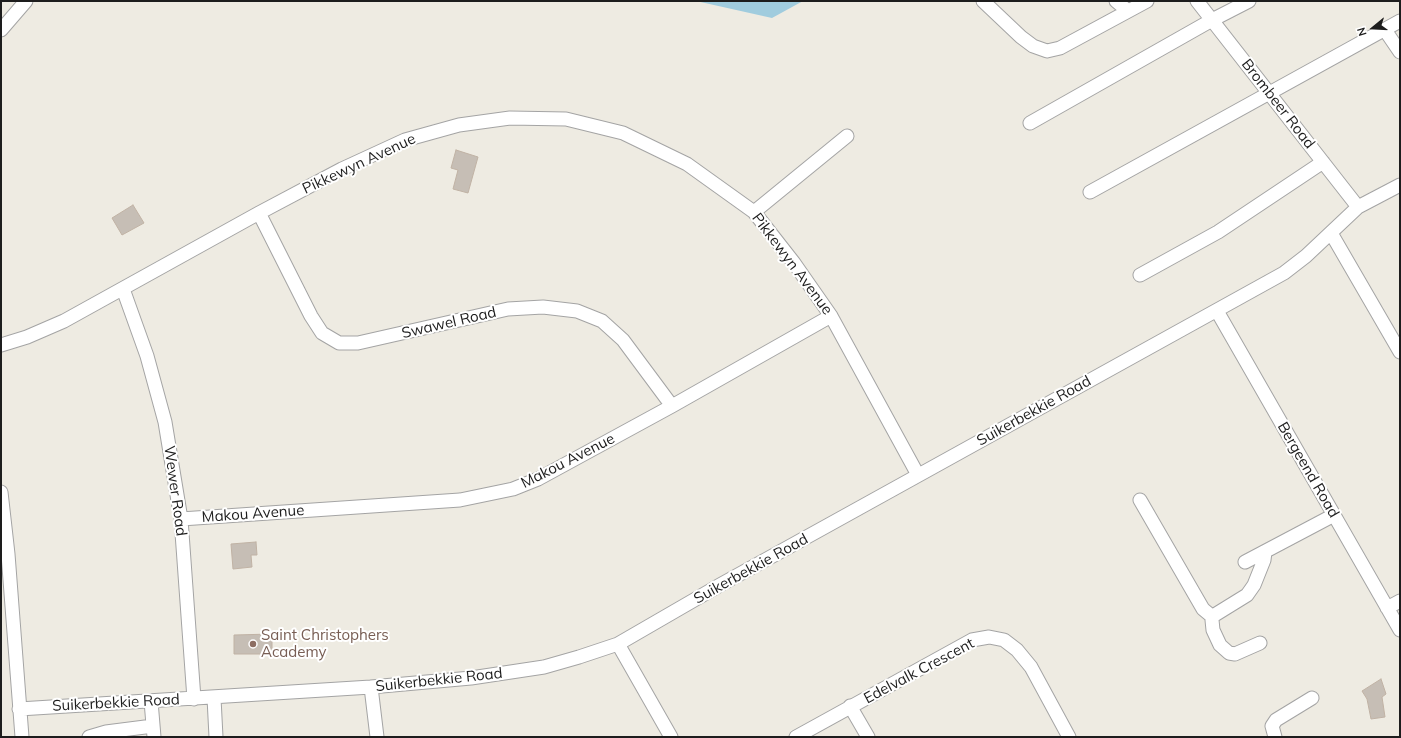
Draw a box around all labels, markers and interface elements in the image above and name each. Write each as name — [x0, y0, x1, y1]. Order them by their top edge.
north arrow — [1353, 8, 1393, 48]
text: N — [1354, 26, 1370, 38]
street label: Brombeer Road — [1237, 56, 1319, 152]
street label: Pikkewyn Avenue — [300, 130, 418, 198]
street label: Pikkewyn Avenue — [748, 210, 836, 318]
street label: Swawel Road — [400, 303, 498, 343]
street label: Suikerbekkie Road — [974, 372, 1094, 450]
street label: Bergeend Road — [1273, 419, 1343, 521]
street label: Makou Avenue — [518, 430, 618, 492]
street label: Wewer Road — [160, 445, 190, 537]
street label: Makou Avenue — [201, 501, 305, 527]
street label: Suikerbekkie Road — [691, 530, 811, 608]
place label: Saint Christophers Academy — [261, 626, 389, 661]
street label: Edelvalk Crescent — [861, 634, 977, 708]
marker: Saint Christophers Academy — [248, 639, 258, 649]
street label: Suikerbekkie Road — [375, 664, 503, 696]
street label: Suikerbekkie Road — [52, 691, 180, 715]

